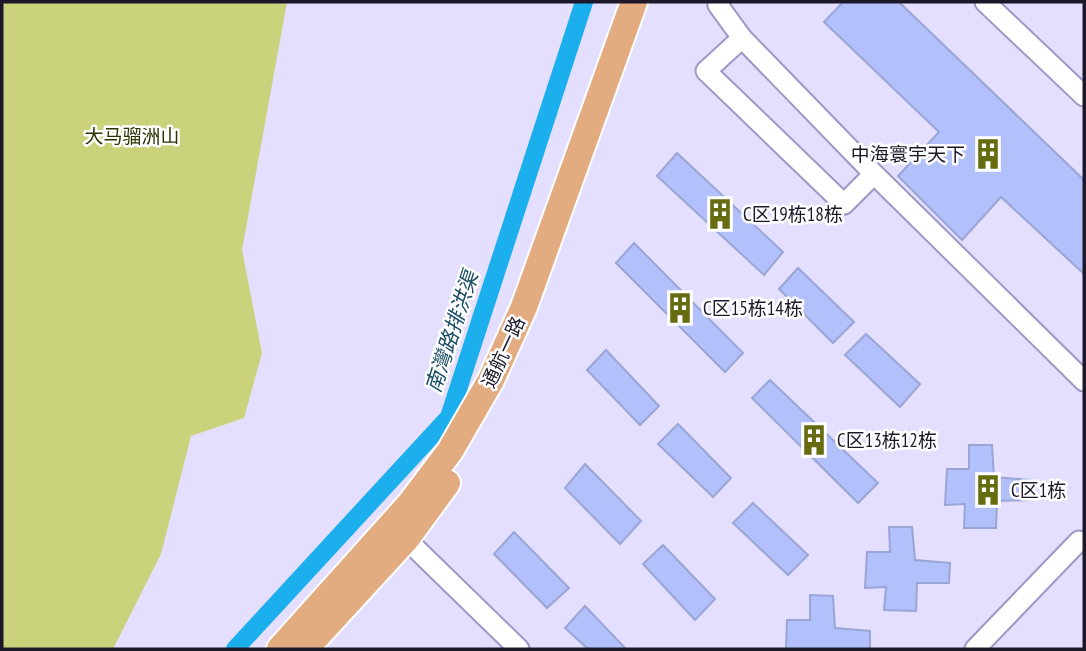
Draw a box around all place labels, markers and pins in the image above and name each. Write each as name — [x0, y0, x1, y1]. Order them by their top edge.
building icon: 中海寰宇天下 — [971, 137, 1005, 171]
place label: 中海寰宇天下 — [851, 142, 965, 166]
building icon: C区19栋18栋 — [703, 197, 737, 231]
place label: C区19栋18栋 — [743, 202, 843, 226]
building icon: C区15栋14栋 — [663, 291, 697, 325]
place label: C区15栋14栋 — [703, 296, 803, 320]
building icon: C区13栋12栋 — [797, 423, 831, 457]
place label: C区13栋12栋 — [837, 428, 937, 452]
building icon: C区1栋 — [971, 473, 1005, 507]
place label: C区1栋 — [1011, 478, 1066, 502]

